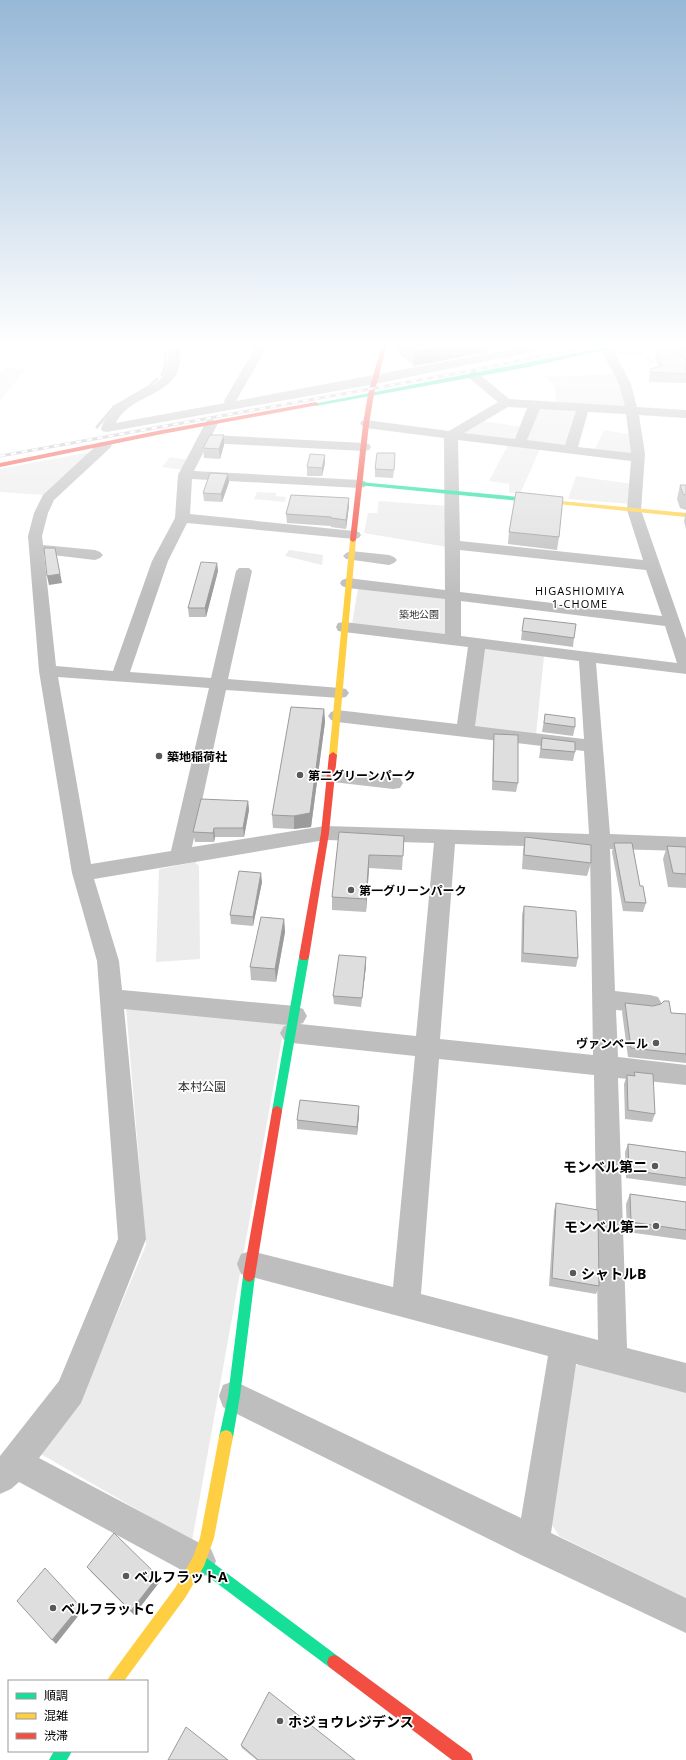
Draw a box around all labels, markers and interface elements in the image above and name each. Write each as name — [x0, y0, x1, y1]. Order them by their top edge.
district label: HIGASHIOMIYA 1-CHOME — [535, 583, 625, 611]
park label: 築地公園 — [399, 607, 439, 621]
place label: 築地稲荷社 — [167, 748, 227, 765]
marker: 築地稲荷社 — [154, 751, 164, 761]
place label: 第二グリーンパーク — [308, 767, 415, 784]
marker: 第二グリーンパーク — [295, 770, 305, 780]
place label: 第一グリーンパーク — [359, 882, 466, 899]
marker: 第一グリーンパーク — [346, 885, 356, 895]
place label: ヴァンベール — [576, 1035, 648, 1052]
marker: ヴァンベール — [651, 1038, 661, 1048]
park label: 本村公園 — [178, 1078, 226, 1095]
place label: モンベル第二 — [563, 1157, 647, 1176]
marker: モンベル第二 — [650, 1161, 660, 1171]
place label: モンベル第一 — [564, 1217, 648, 1236]
marker: モンベル第一 — [651, 1221, 661, 1231]
place label: シャトルB — [581, 1264, 646, 1283]
marker: シャトルB — [568, 1268, 578, 1278]
place label: ベルフラットA — [134, 1567, 228, 1586]
marker: ベルフラットA — [121, 1571, 131, 1581]
place label: ベルフラットC — [61, 1599, 154, 1618]
marker: ベルフラットC — [48, 1603, 58, 1613]
legend — [8, 1680, 148, 1752]
text: 順調 — [44, 1687, 68, 1704]
text: 混雑 — [44, 1707, 68, 1724]
place label: ホジョウレジデンス — [288, 1712, 414, 1731]
marker: ホジョウレジデンス — [275, 1716, 285, 1726]
text: 渋滞 — [44, 1727, 68, 1744]

